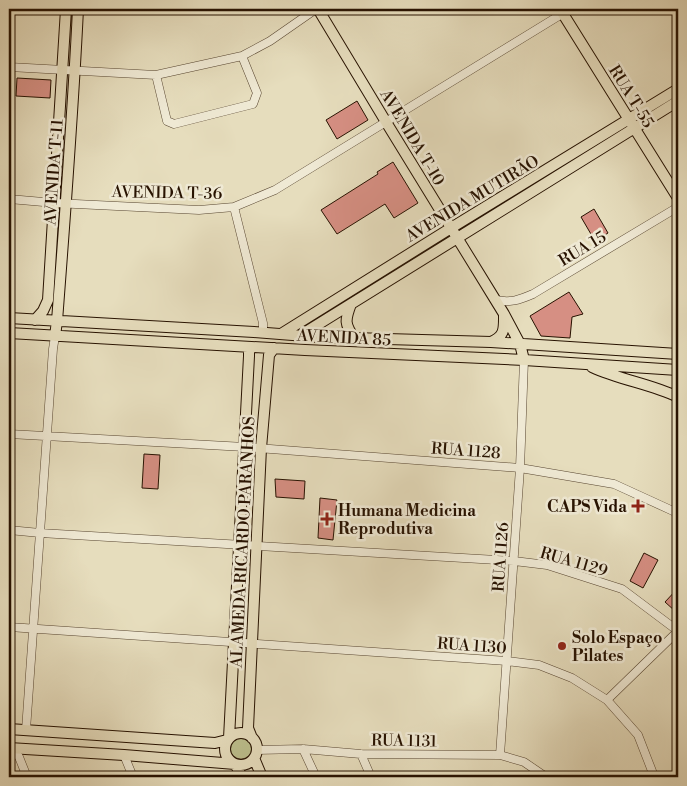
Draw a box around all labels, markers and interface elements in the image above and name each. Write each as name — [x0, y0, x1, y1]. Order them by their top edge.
street label: RUA T-55 — [604, 61, 658, 132]
street label: AVENIDA T-10 — [375, 85, 449, 189]
street label: AVENIDA T-11 — [40, 118, 68, 227]
street label: AVENIDA MUTIRÃO — [400, 149, 543, 247]
street label: AVENIDA T-36 — [111, 182, 223, 204]
street label: RUA 15 — [555, 227, 610, 271]
street label: AVENIDA 85 — [295, 325, 392, 350]
street label: ALAMEDA RICARDO PARANHOS — [226, 416, 260, 669]
street label: RUA 1128 — [430, 439, 502, 463]
place label: CAPS Vida — [547, 497, 627, 517]
marker: CAPS Vida — [631, 499, 645, 513]
place label: Humana Medicina Reprodutiva — [338, 501, 476, 539]
marker: Humana Medicina Reprodutiva — [320, 512, 334, 526]
street label: RUA 1126 — [489, 521, 513, 592]
street label: RUA 1129 — [538, 543, 610, 581]
place label: Solo Espaço Pilates — [572, 628, 662, 666]
street label: RUA 1130 — [436, 634, 507, 658]
marker: Solo Espaço Pilates — [556, 640, 568, 652]
street label: RUA 1131 — [371, 730, 437, 752]

